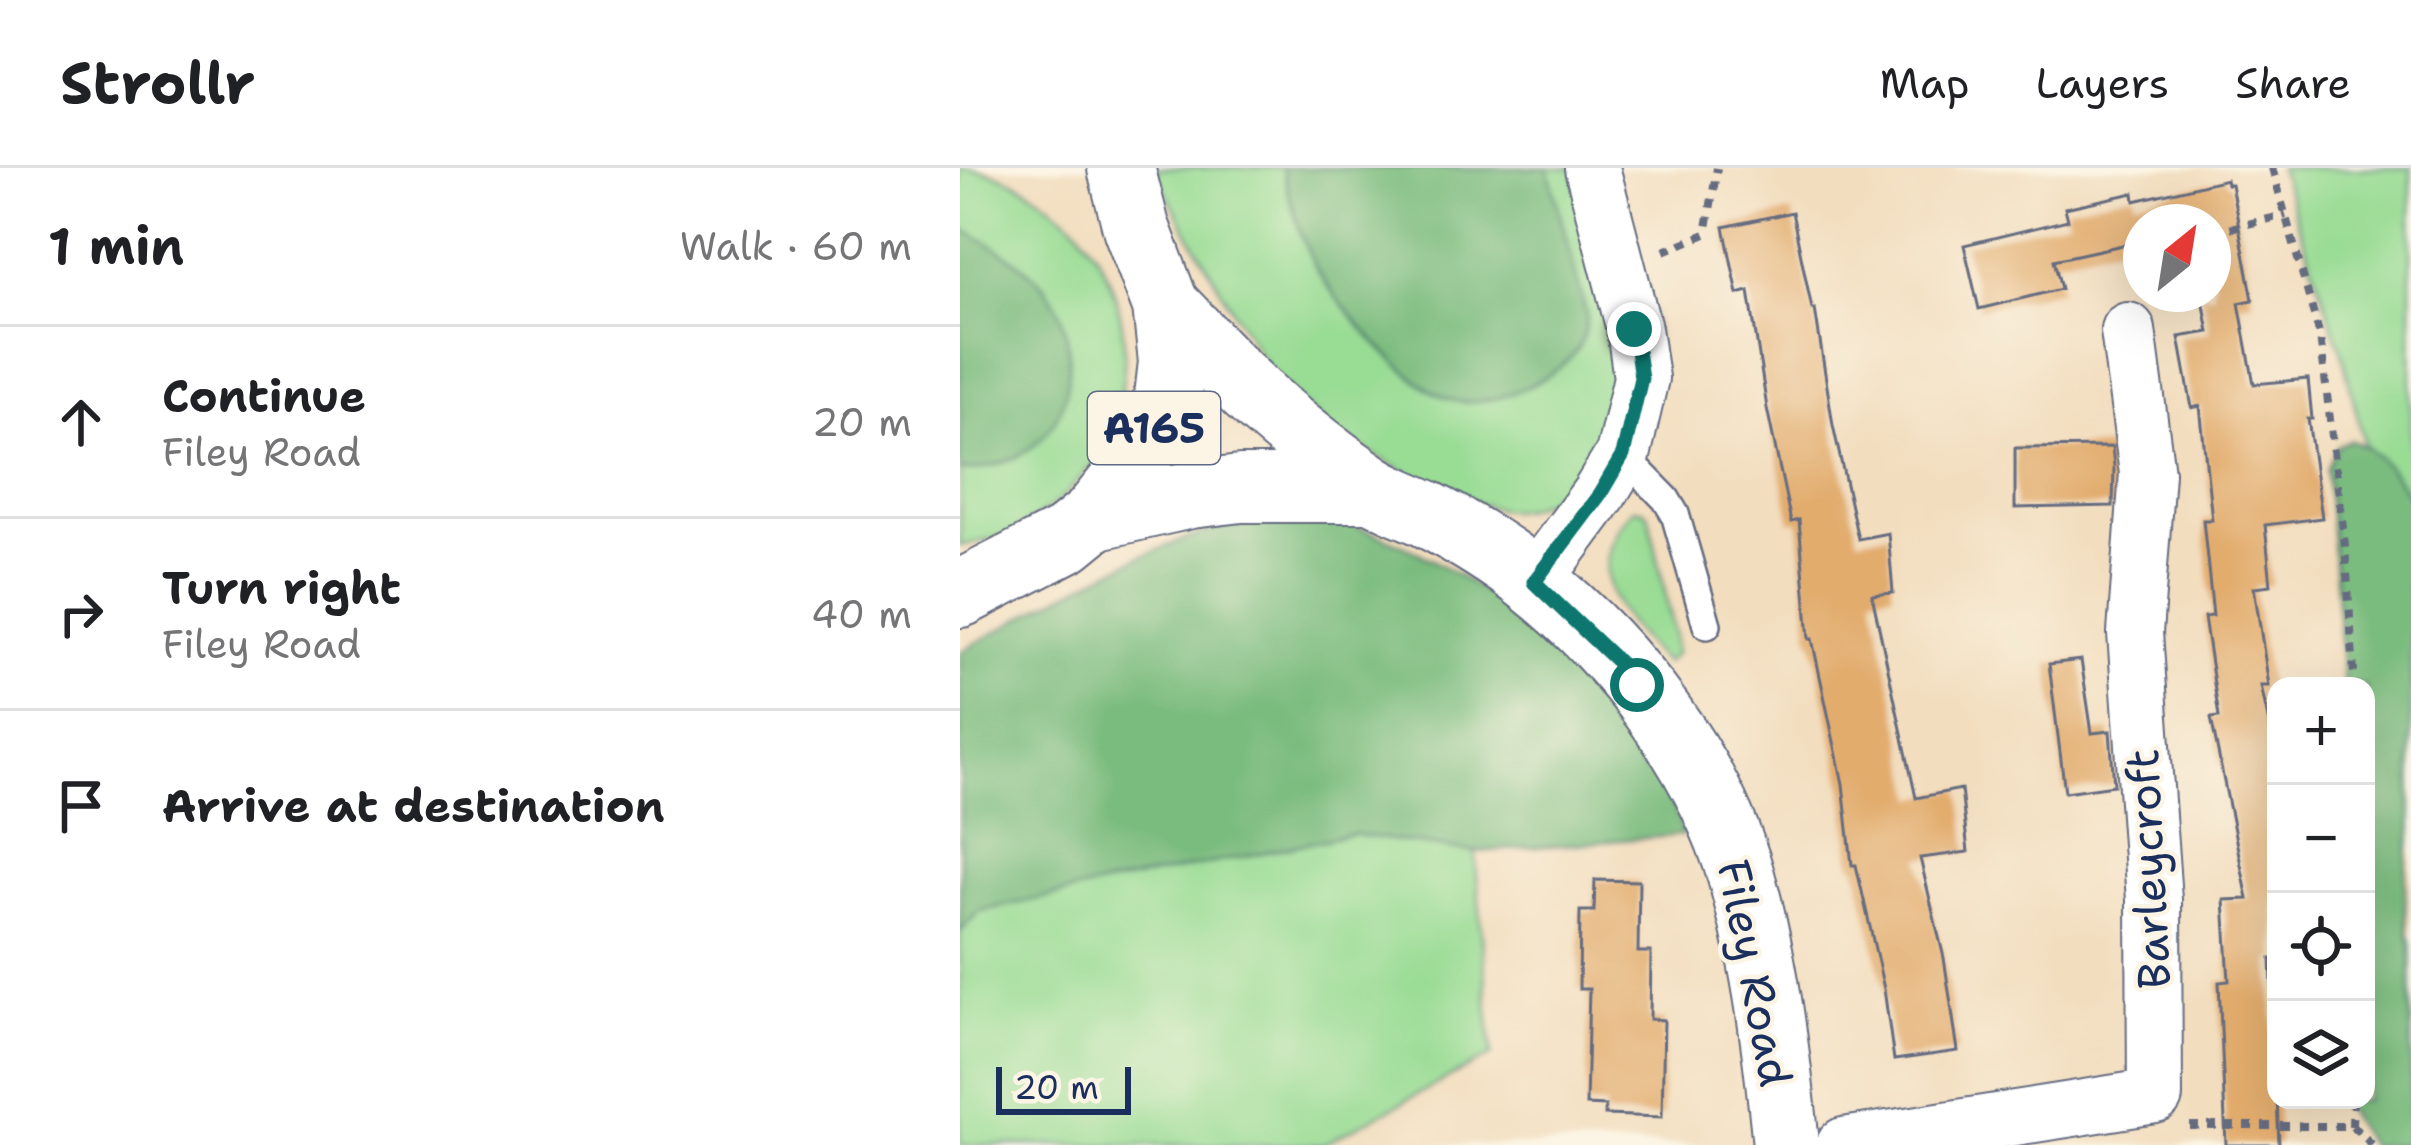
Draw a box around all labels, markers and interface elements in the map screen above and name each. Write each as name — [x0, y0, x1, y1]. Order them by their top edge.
text: Strollr — [60, 45, 255, 121]
text: Map — [1880, 55, 1970, 111]
text: Layers — [2036, 55, 2169, 111]
text: Share — [2235, 55, 2351, 111]
north arrow — [2123, 204, 2231, 312]
text: 1 min — [48, 212, 184, 280]
text: Walk · 60 m — [680, 220, 912, 272]
route end — [1607, 302, 1661, 356]
text: Continue — [162, 366, 366, 426]
icon: ahead — [48, 389, 114, 455]
road number: A165 — [1088, 392, 1220, 464]
text: 20 m — [812, 396, 912, 448]
text: Filey Road — [162, 426, 361, 478]
text: Turn right — [162, 558, 401, 618]
icon: right — [48, 581, 114, 647]
text: 40 m — [811, 588, 912, 640]
text: Filey Road — [162, 618, 361, 670]
route start — [1610, 658, 1664, 712]
map controls — [2267, 677, 2375, 1109]
button: + — [2267, 677, 2375, 785]
street label: Barleycroft — [2112, 747, 2184, 991]
icon: arrive — [48, 773, 114, 839]
text: Arrive at destination — [162, 776, 665, 836]
button: − — [2267, 785, 2375, 893]
street label: Filey Road — [1704, 855, 1806, 1091]
button: locate — [2267, 893, 2375, 1001]
button: layers — [2267, 1001, 2375, 1109]
scale bar — [996, 1061, 1131, 1114]
text: 20 m — [1014, 1065, 1099, 1110]

